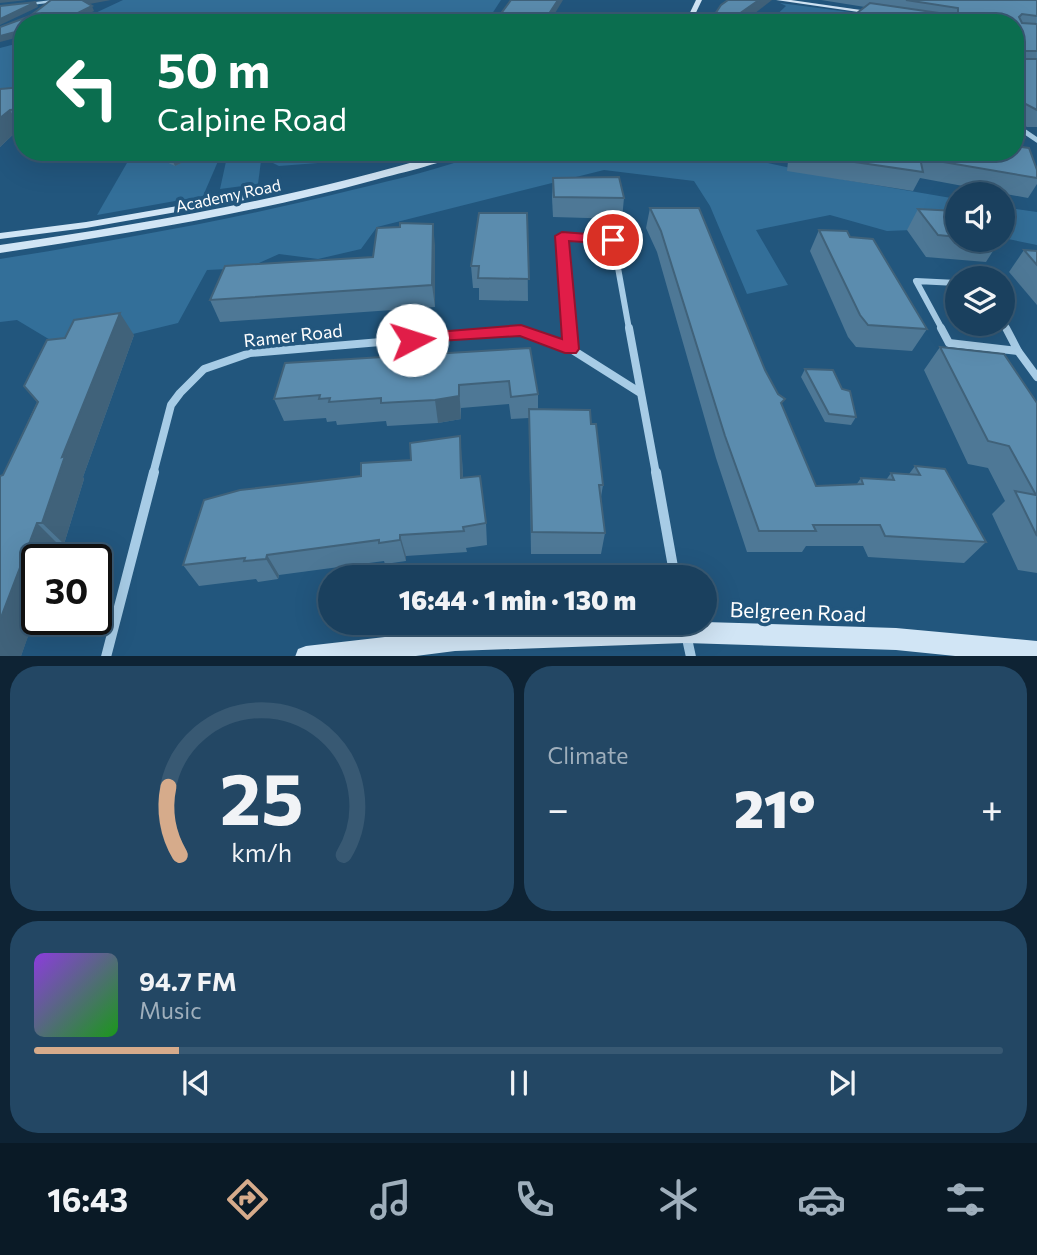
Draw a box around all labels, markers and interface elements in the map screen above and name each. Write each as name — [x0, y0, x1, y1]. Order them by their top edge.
text: 50 m — [157, 38, 270, 98]
icon: left — [42, 42, 133, 133]
text: Calpine Road — [157, 98, 347, 138]
street label: Academy Road — [174, 175, 282, 215]
map controls — [945, 182, 1015, 336]
button: sound — [945, 182, 1015, 252]
pin — [583, 210, 643, 270]
icon: arrive — [594, 221, 632, 259]
button: layers — [945, 266, 1015, 336]
position arrow — [375, 303, 449, 377]
street label: Ramer Road — [242, 319, 344, 351]
speed limit sign: 30 — [21, 544, 112, 635]
text: 16:44 · 1 min · 130 m — [399, 584, 636, 615]
street label: Belgreen Road — [729, 596, 867, 626]
text: Climate — [548, 741, 629, 769]
text: 25 — [220, 751, 304, 840]
text: 21° — [734, 775, 816, 839]
text: − — [548, 784, 569, 831]
text: + — [981, 784, 1003, 831]
text: km/h — [231, 836, 292, 866]
text: 94.7 FM — [139, 965, 237, 996]
text: Music — [139, 996, 202, 1024]
icon: previous — [177, 1064, 215, 1102]
icon: pause — [500, 1064, 538, 1102]
icon: next — [823, 1064, 861, 1102]
icon: directions — [223, 1175, 272, 1224]
icon: music — [366, 1175, 415, 1224]
icon: phone — [510, 1175, 559, 1224]
icon: climate — [654, 1175, 703, 1224]
icon: car — [797, 1175, 846, 1224]
icon: filters — [941, 1175, 990, 1224]
text: 16:43 — [47, 1179, 128, 1219]

